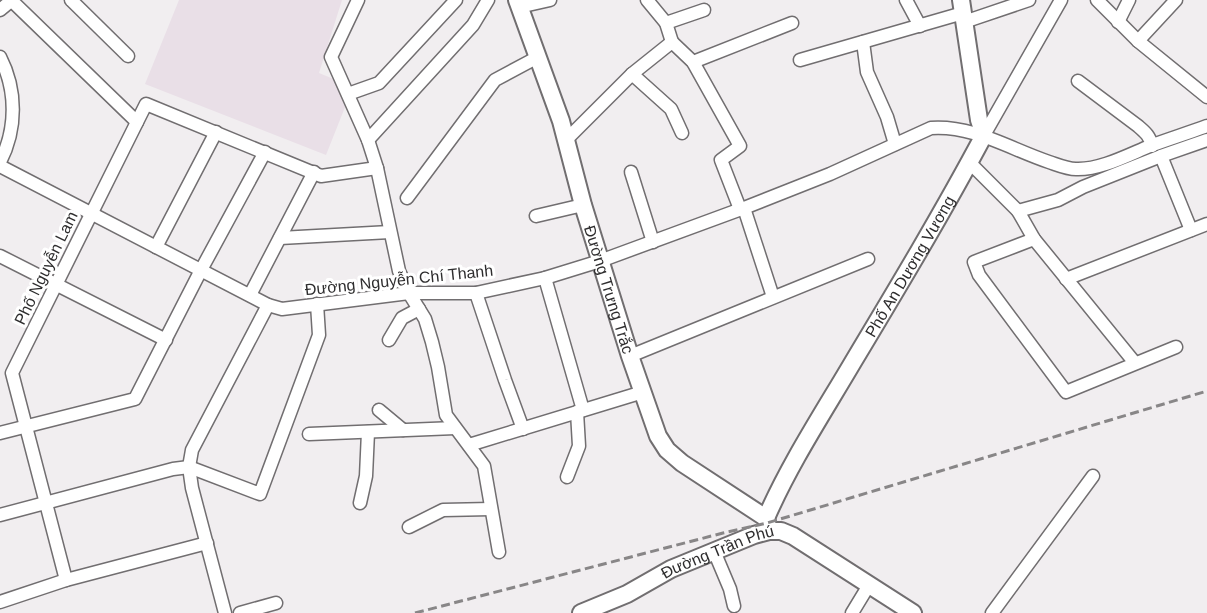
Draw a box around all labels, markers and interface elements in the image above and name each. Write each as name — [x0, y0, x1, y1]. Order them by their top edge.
street label: Phố An Dương Vương — [862, 193, 958, 340]
street label: Phố Nguyễn Lam — [10, 208, 81, 327]
street label: Đường Trưng Trắc — [581, 223, 637, 356]
street label: Đường Nguyễn Chí Thanh — [304, 261, 494, 298]
street label: Đường Trần Phú — [658, 522, 775, 582]

